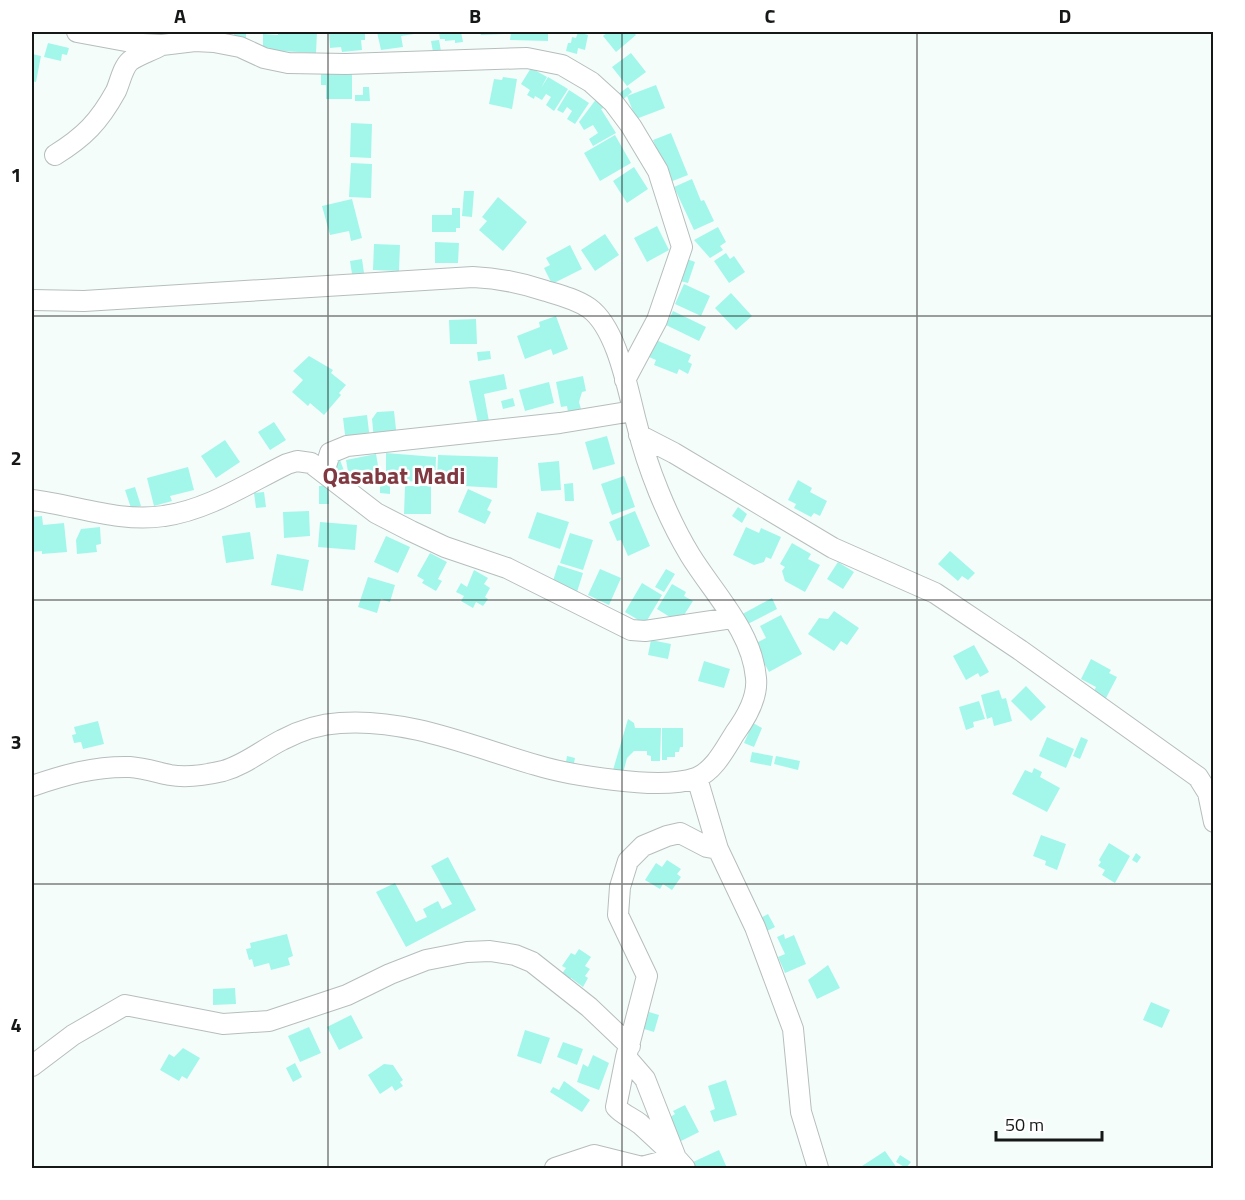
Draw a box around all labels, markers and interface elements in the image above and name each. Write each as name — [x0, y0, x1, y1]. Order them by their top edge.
text: A — [174, 0, 186, 31]
text: B — [469, 0, 481, 31]
text: C — [765, 0, 776, 31]
text: D — [1059, 0, 1071, 31]
text: 1 — [10, 159, 22, 190]
text: 2 — [10, 442, 22, 473]
district label: Qasabat Madi — [322, 457, 466, 493]
text: 3 — [10, 726, 22, 757]
text: 4 — [10, 1009, 22, 1040]
scale bar — [996, 1104, 1102, 1142]
text: 50 m — [1005, 1111, 1044, 1138]

